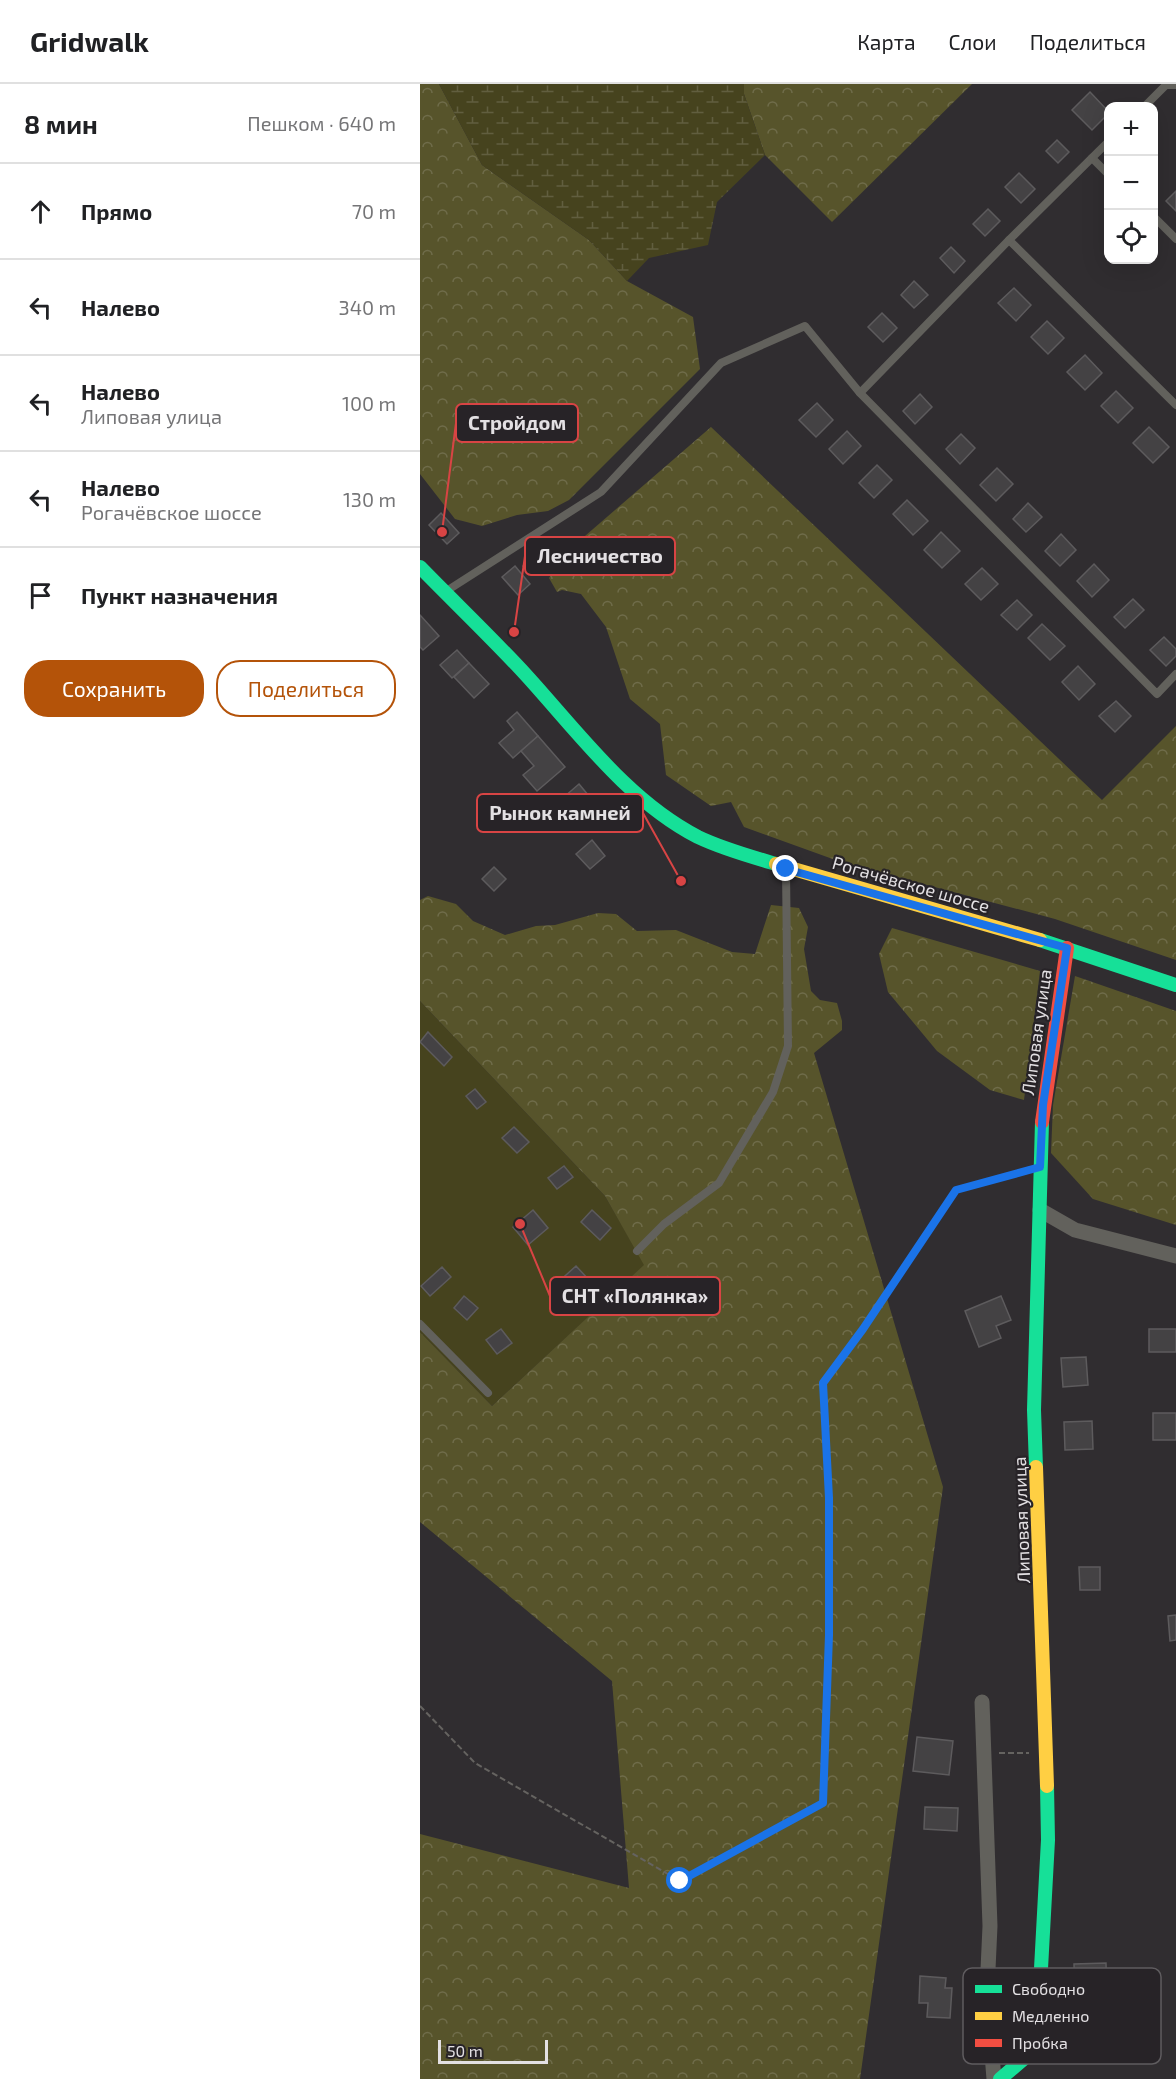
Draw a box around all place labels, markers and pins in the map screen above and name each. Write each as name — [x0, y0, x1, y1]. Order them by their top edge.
callout: Стройдом — [456, 404, 578, 442]
callout: Лесничество — [525, 537, 675, 575]
callout: Рынок камней — [477, 794, 643, 832]
callout: СНТ «Полянка» — [550, 1277, 720, 1315]

